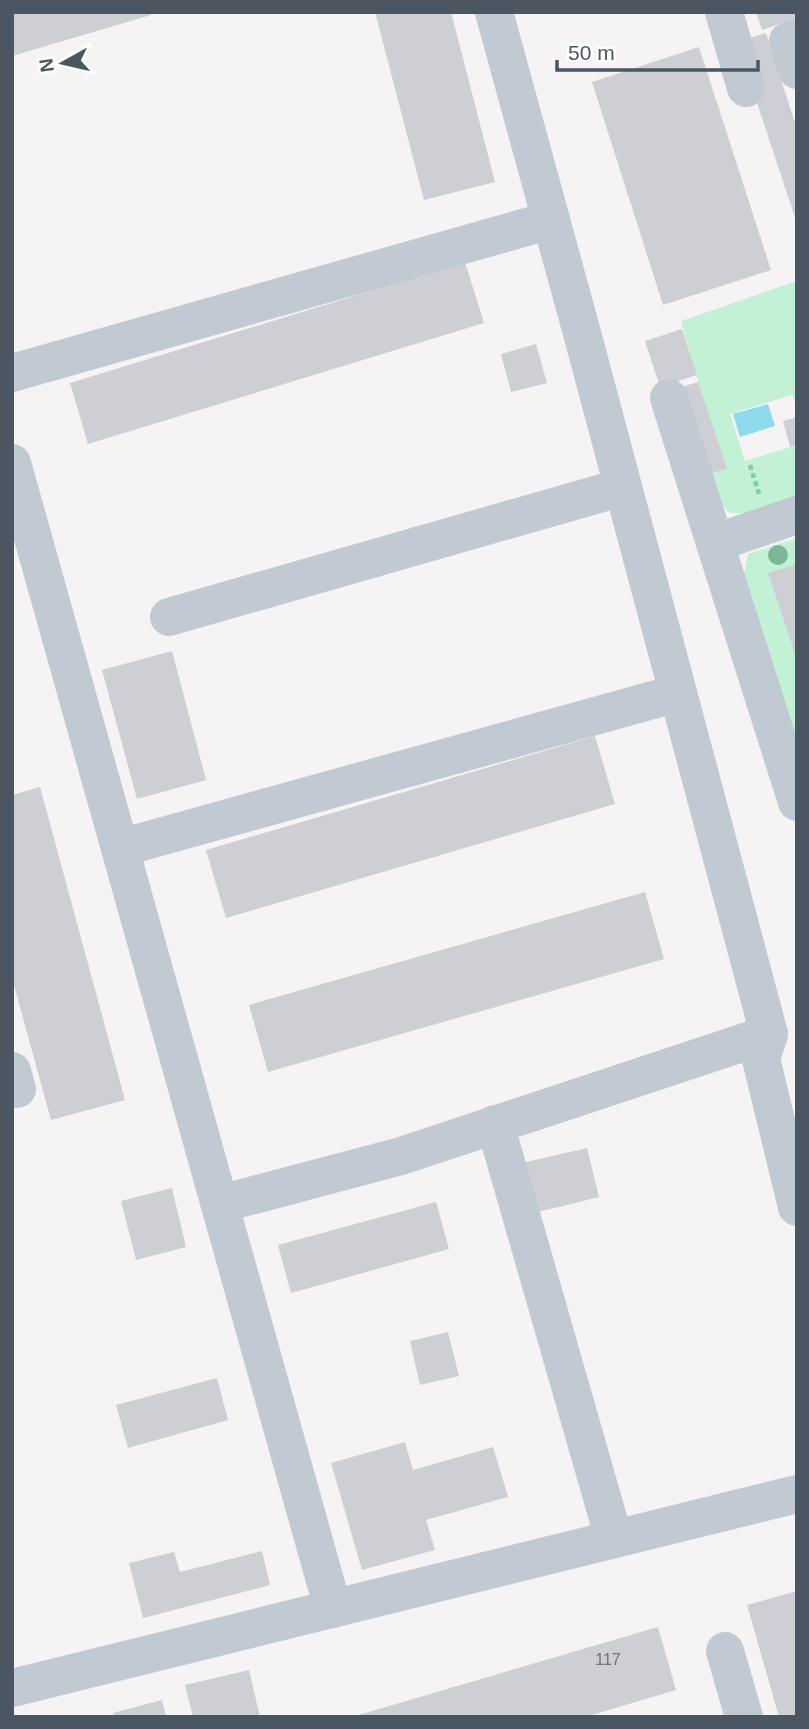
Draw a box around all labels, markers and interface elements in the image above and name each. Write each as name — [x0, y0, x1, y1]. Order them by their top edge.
north arrow — [28, 28, 98, 98]
scale bar — [557, 28, 758, 72]
text: 50 m — [568, 41, 615, 64]
text: N — [35, 57, 58, 74]
house number: 117 — [595, 1651, 621, 1668]

